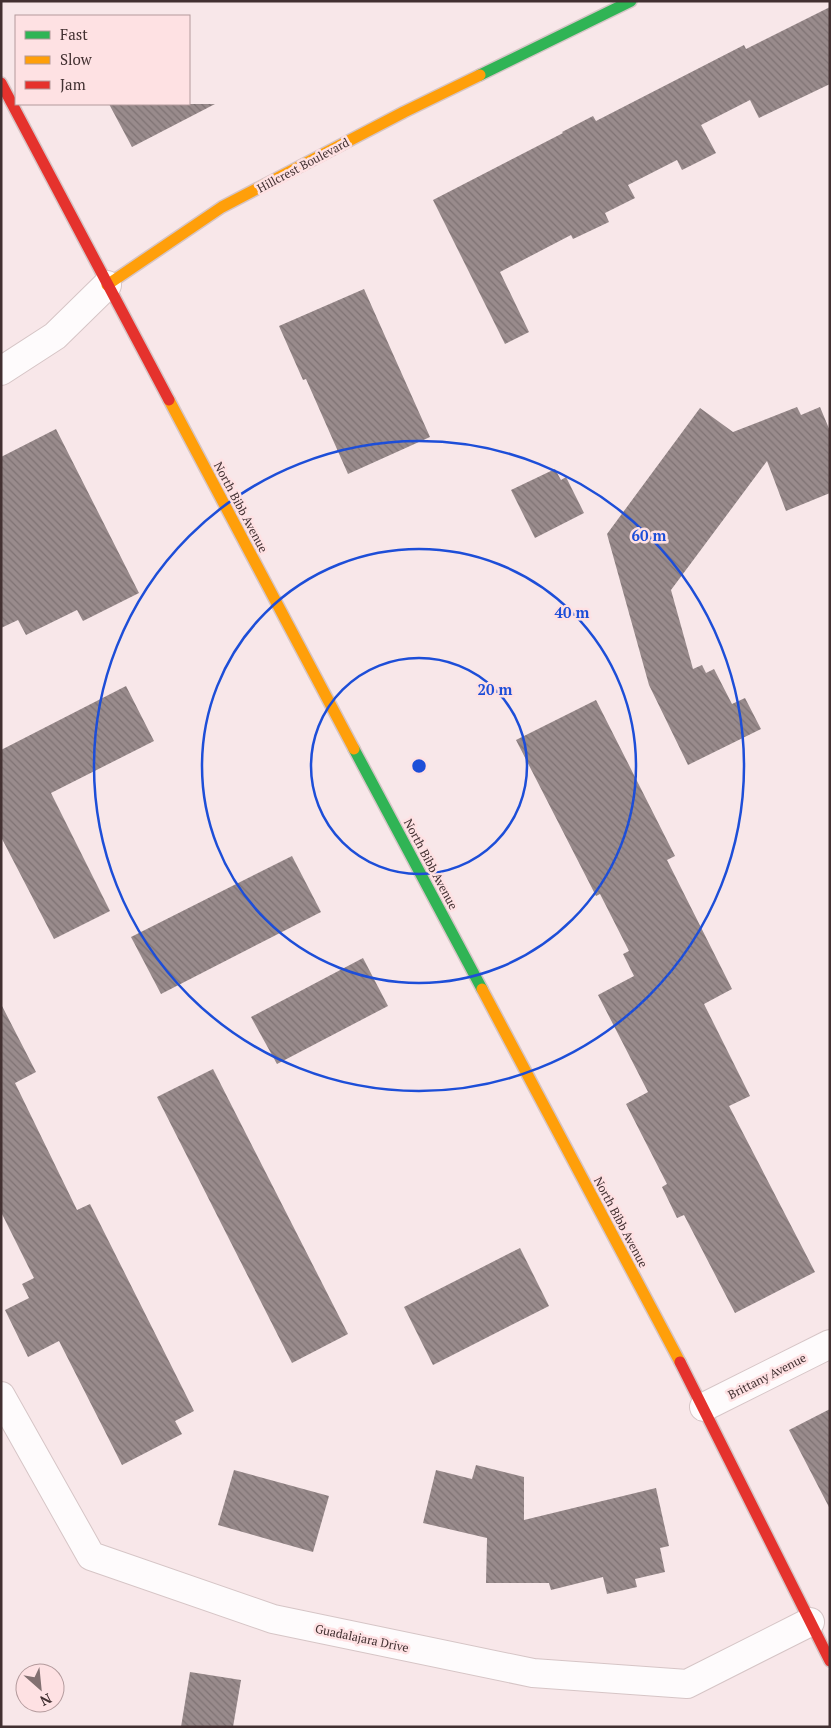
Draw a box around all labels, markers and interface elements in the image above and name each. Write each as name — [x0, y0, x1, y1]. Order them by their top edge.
legend — [15, 15, 190, 105]
text: Fast — [60, 24, 88, 44]
text: Slow — [60, 49, 93, 69]
text: Jam — [60, 74, 86, 94]
street label: Hillcrest Boulevard — [254, 134, 352, 196]
street label: North Bibb Avenue — [211, 459, 271, 555]
text: 60 m — [632, 525, 667, 545]
text: 40 m — [555, 602, 590, 622]
text: 20 m — [478, 679, 513, 699]
centre of rings — [410, 757, 428, 775]
street label: North Bibb Avenue — [401, 816, 461, 912]
street label: North Bibb Avenue — [591, 1174, 651, 1270]
street label: Brittany Avenue — [725, 1350, 809, 1402]
street label: Guadalajara Drive — [314, 1621, 410, 1655]
north arrow — [15, 1663, 65, 1713]
text: N — [37, 1689, 55, 1711]

